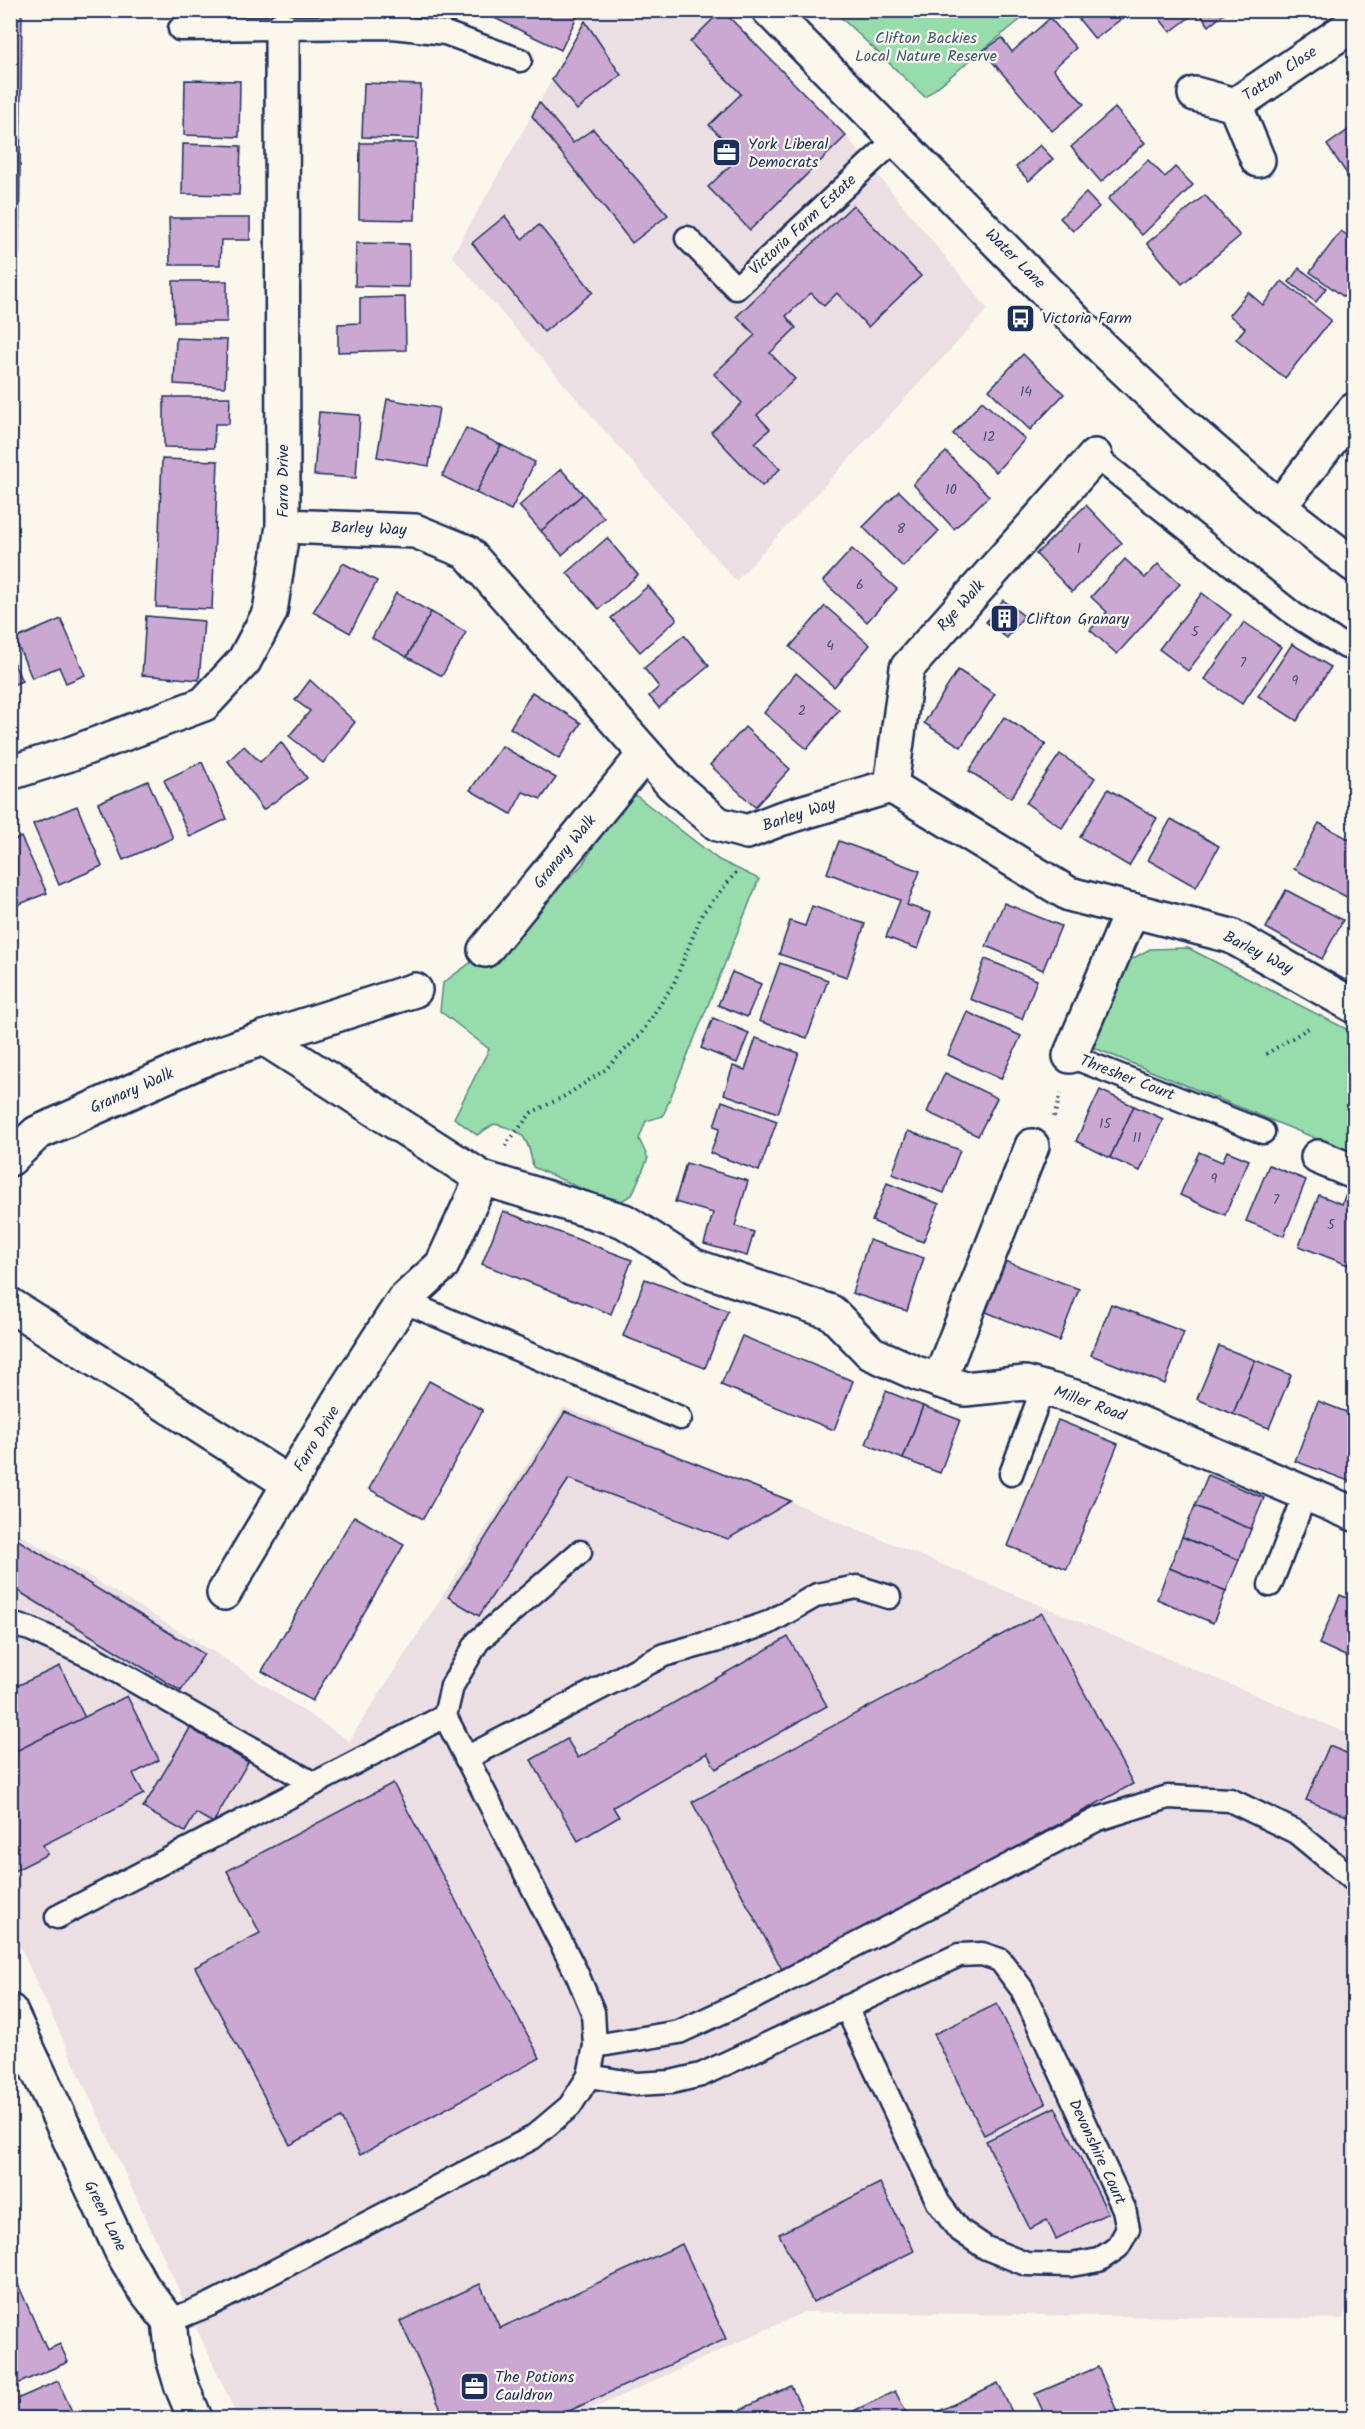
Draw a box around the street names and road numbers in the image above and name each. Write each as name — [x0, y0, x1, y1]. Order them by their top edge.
street label: Tatton Close — [1238, 40, 1322, 108]
street label: Victoria Farm Estate — [743, 168, 863, 282]
street label: Water Lane — [979, 223, 1051, 295]
street label: Farro Drive — [271, 444, 296, 518]
street label: Barley Way — [331, 515, 408, 543]
street label: Rye Walk — [931, 574, 991, 637]
street label: Barley Way — [759, 791, 839, 839]
street label: Granary Walk — [527, 809, 603, 895]
street label: Barley Way — [1219, 925, 1298, 982]
street label: Thresher Court — [1076, 1048, 1179, 1108]
street label: Granary Walk — [86, 1061, 178, 1121]
street label: Miller Road — [1050, 1379, 1131, 1429]
street label: Farro Drive — [287, 1401, 347, 1477]
street label: Devonshire Court — [1062, 2095, 1133, 2210]
street label: Green Lane — [77, 2176, 133, 2256]

